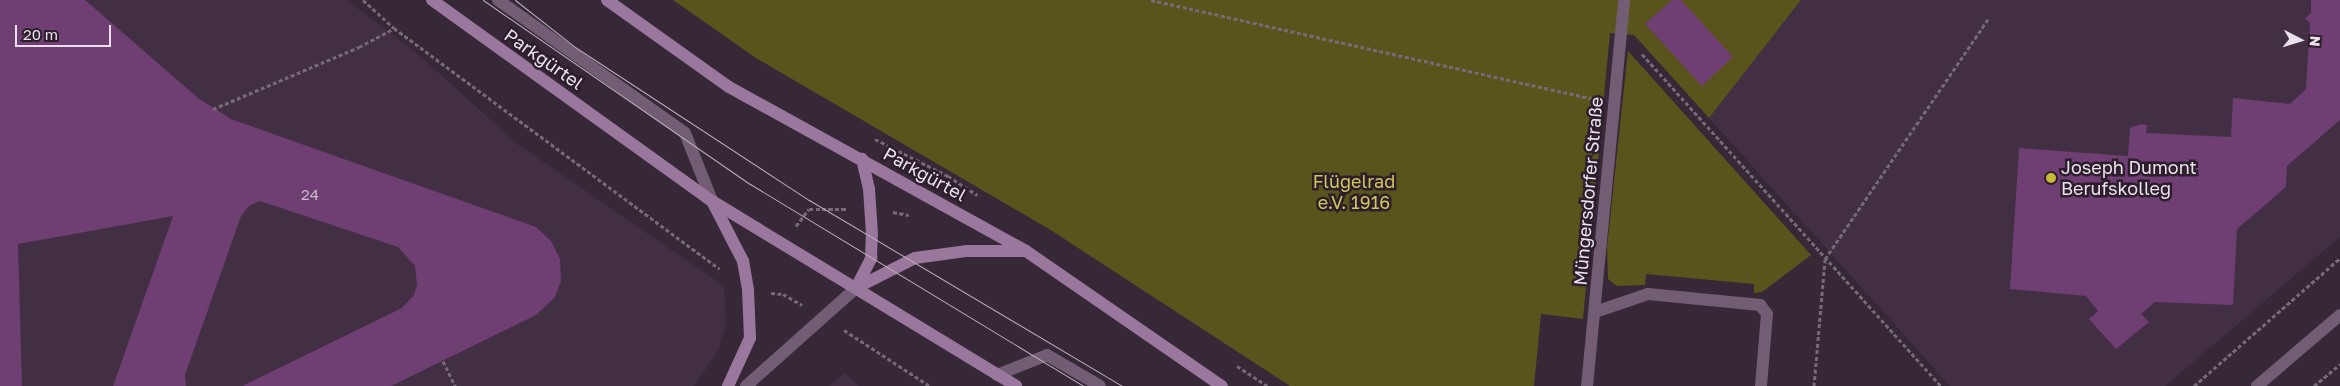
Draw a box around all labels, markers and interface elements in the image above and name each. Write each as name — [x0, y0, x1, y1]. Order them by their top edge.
scale bar — [18, 15, 114, 47]
north arrow — [2275, 15, 2325, 65]
street label: Parkgürtel — [500, 24, 588, 94]
text: 20 m — [23, 25, 58, 43]
text: N — [2307, 35, 2324, 47]
street label: Müngersdorfer Straße — [1569, 96, 1607, 286]
street label: Parkgürtel — [880, 142, 970, 206]
place label: Joseph Dumont Berufskolleg — [2061, 157, 2197, 200]
park label: Flügelrad e.V. 1916 — [1313, 171, 1395, 213]
marker: Joseph Dumont Berufskolleg — [2045, 172, 2057, 184]
house number: 24 — [301, 186, 319, 204]

